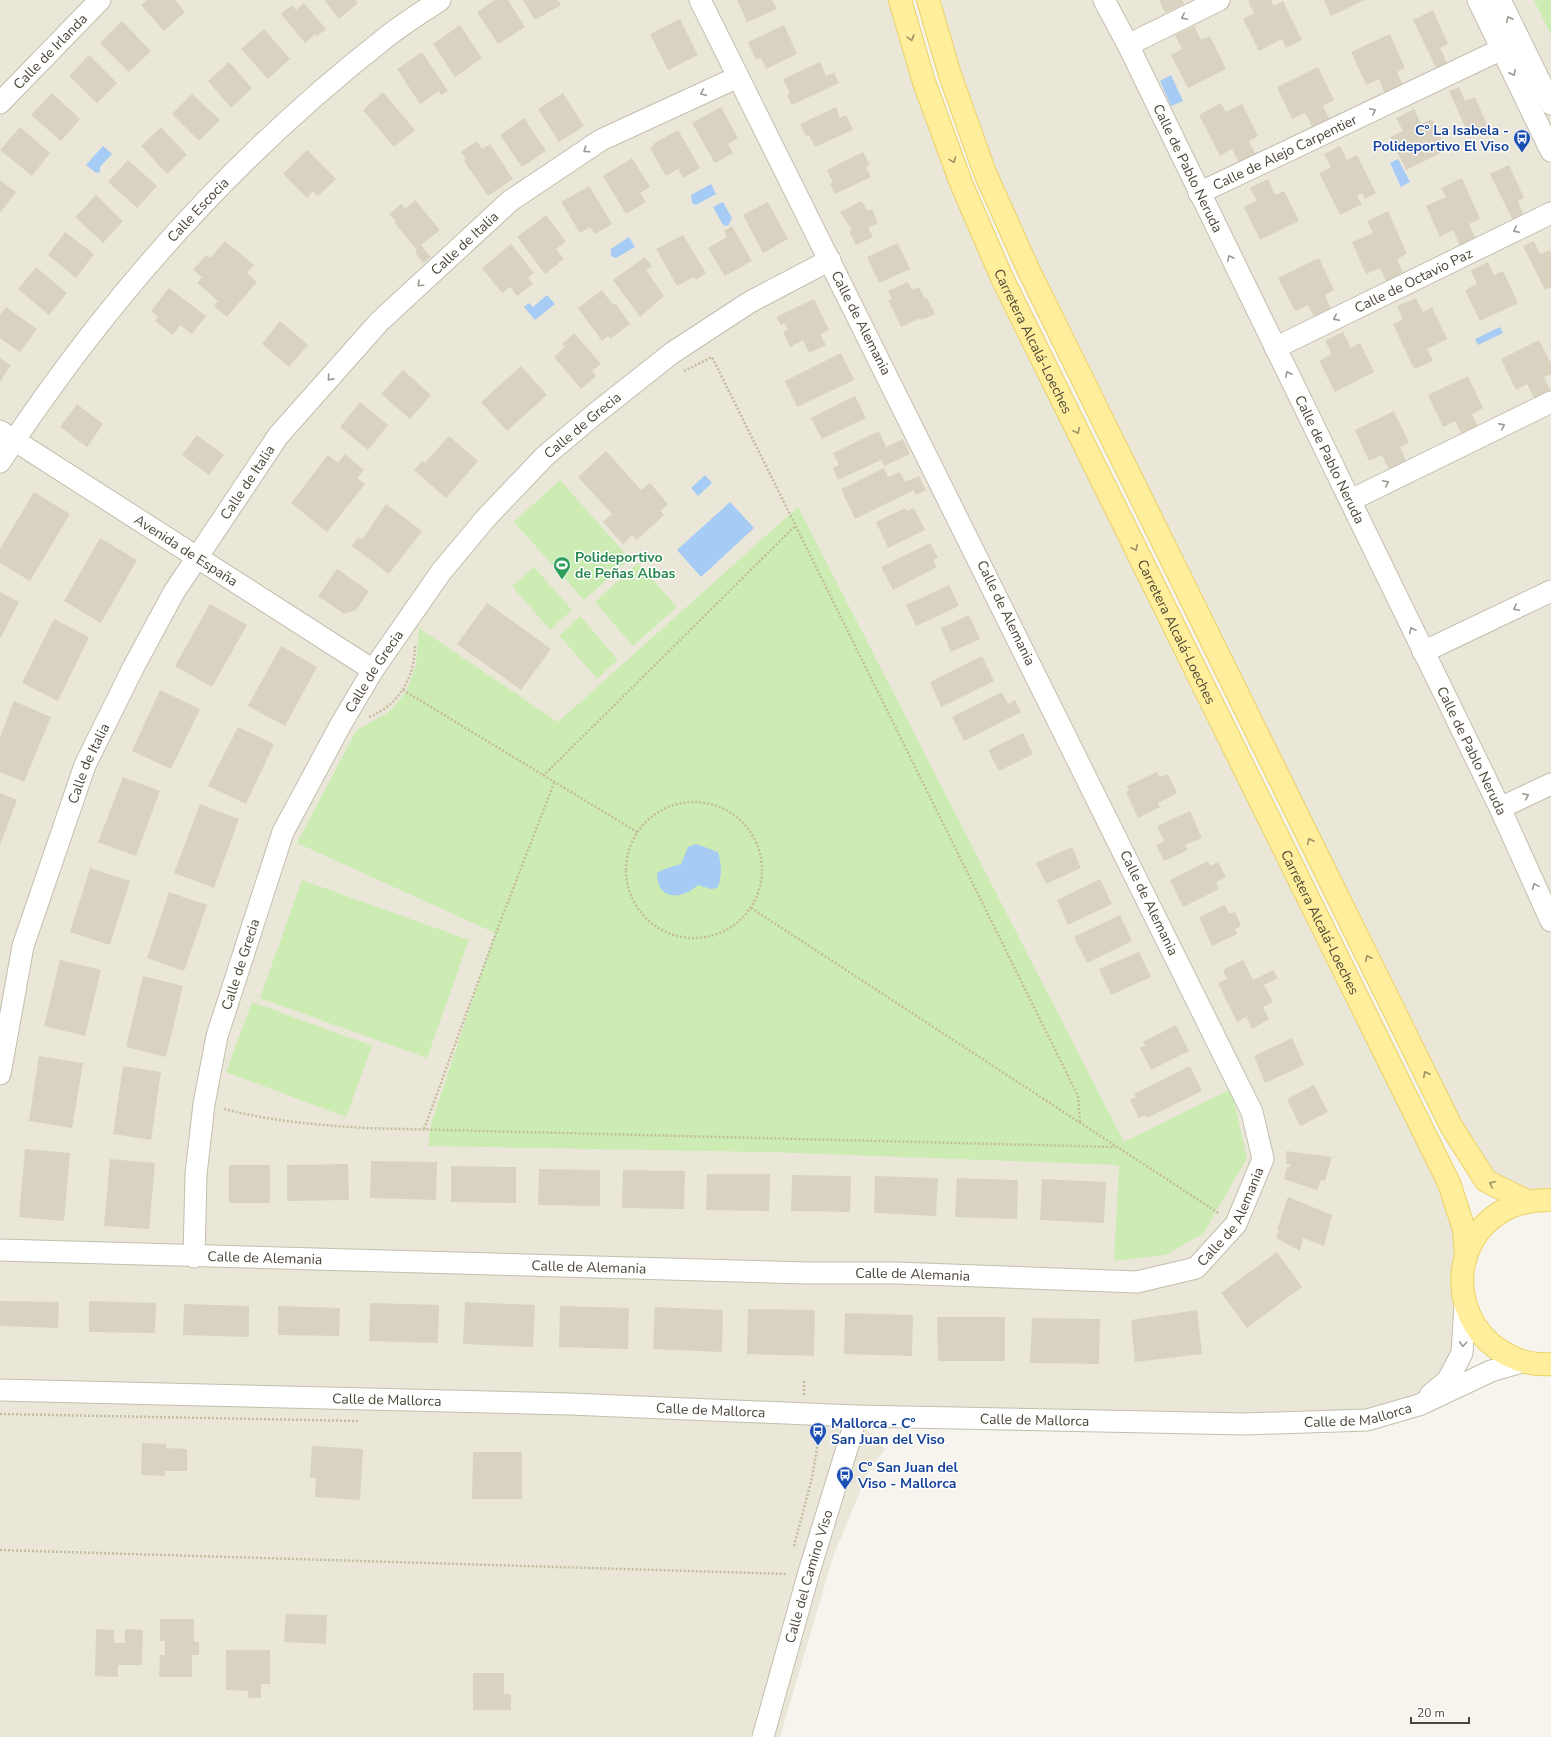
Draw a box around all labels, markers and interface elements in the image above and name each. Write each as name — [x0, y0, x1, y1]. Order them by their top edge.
street label: Calle de Irlanda — [9, 9, 91, 93]
one-way arrow — [1181, 12, 1189, 20]
one-way arrow — [1506, 16, 1514, 23]
one-way arrow — [906, 34, 915, 41]
one-way arrow — [1508, 69, 1516, 76]
one-way arrow — [700, 89, 707, 97]
street label: Calle de Pablo Neruda — [1149, 101, 1227, 236]
one-way arrow — [1369, 108, 1376, 116]
street label: Calle de Alejo Carpentier — [1210, 110, 1360, 195]
place label: Cº La Isabela - Polideportivo El Viso — [1373, 121, 1509, 156]
bus stop icon: Cº La Isabela - Polideportivo El Viso — [1512, 128, 1532, 153]
one-way arrow — [583, 145, 590, 153]
one-way arrow — [948, 157, 956, 164]
street label: Calle Escocia — [163, 173, 233, 246]
street label: Calle de Italia — [426, 207, 502, 279]
one-way arrow — [1513, 225, 1520, 233]
street label: Calle de Octavio Paz — [1351, 243, 1476, 317]
one-way arrow — [1228, 254, 1235, 262]
street label: Carretera Alcalá-Loeches — [990, 266, 1077, 417]
street label: Calle de Alemania — [826, 268, 896, 378]
one-way arrow — [417, 279, 425, 287]
one-way arrow — [1333, 313, 1341, 321]
one-way arrow — [1285, 371, 1293, 379]
one-way arrow — [328, 373, 335, 380]
street label: Calle de Grecia — [540, 388, 625, 463]
street label: Calle de Pablo Neruda — [1291, 392, 1369, 527]
one-way arrow — [1498, 423, 1506, 431]
one-way arrow — [1073, 427, 1080, 434]
street label: Calle de Italia — [216, 441, 279, 523]
one-way arrow — [1381, 480, 1389, 488]
street label: Avenida de España — [131, 510, 242, 591]
one-way arrow — [1130, 543, 1138, 551]
place label: Polideportivo de Peñas Albas — [575, 548, 676, 583]
sports icon: Polideportivo de Peñas Albas — [552, 555, 572, 580]
street label: Carretera Alcalá-Loeches — [1133, 556, 1221, 708]
street label: Calle de Alemania — [972, 557, 1040, 669]
one-way arrow — [1513, 603, 1520, 611]
street label: Calle de Grecia — [340, 626, 408, 716]
one-way arrow — [1410, 626, 1417, 634]
street label: Calle de Pablo Neruda — [1433, 683, 1511, 818]
street label: Calle de Italia — [63, 720, 114, 806]
one-way arrow — [1521, 793, 1529, 801]
one-way arrow — [1308, 838, 1315, 845]
street label: Calle de Alemania — [1115, 847, 1183, 959]
street label: Carretera Alcalá-Loeches — [1276, 847, 1364, 998]
one-way arrow — [1532, 882, 1540, 890]
street label: Calle de Grecia — [217, 916, 264, 1012]
one-way arrow — [1365, 954, 1373, 962]
one-way arrow — [1423, 1071, 1431, 1078]
street label: Calle de Alemania — [1193, 1164, 1268, 1270]
one-way arrow — [1489, 1181, 1497, 1189]
street label: Calle de Alemania — [207, 1246, 323, 1269]
street label: Calle de Alemania — [531, 1256, 646, 1278]
street label: Calle de Alemania — [855, 1264, 970, 1285]
one-way arrow — [1459, 1341, 1467, 1347]
street label: Calle de Mallorca — [332, 1389, 442, 1410]
street label: Calle de Mallorca — [656, 1398, 766, 1422]
street label: Calle de Mallorca — [1303, 1398, 1414, 1432]
street label: Calle de Mallorca — [980, 1409, 1089, 1430]
place label: Mallorca - Cº San Juan del Viso — [831, 1414, 945, 1449]
bus stop icon: Mallorca - Cº San Juan del Viso — [808, 1421, 828, 1446]
place label: Cº San Juan del Viso - Mallorca — [857, 1458, 958, 1493]
bus stop icon: Cº San Juan del Viso - Mallorca — [835, 1465, 855, 1490]
street label: Calle del Camino Viso — [780, 1507, 837, 1645]
scale bar — [1411, 1699, 1469, 1725]
text: 20 m — [1417, 1705, 1445, 1721]

